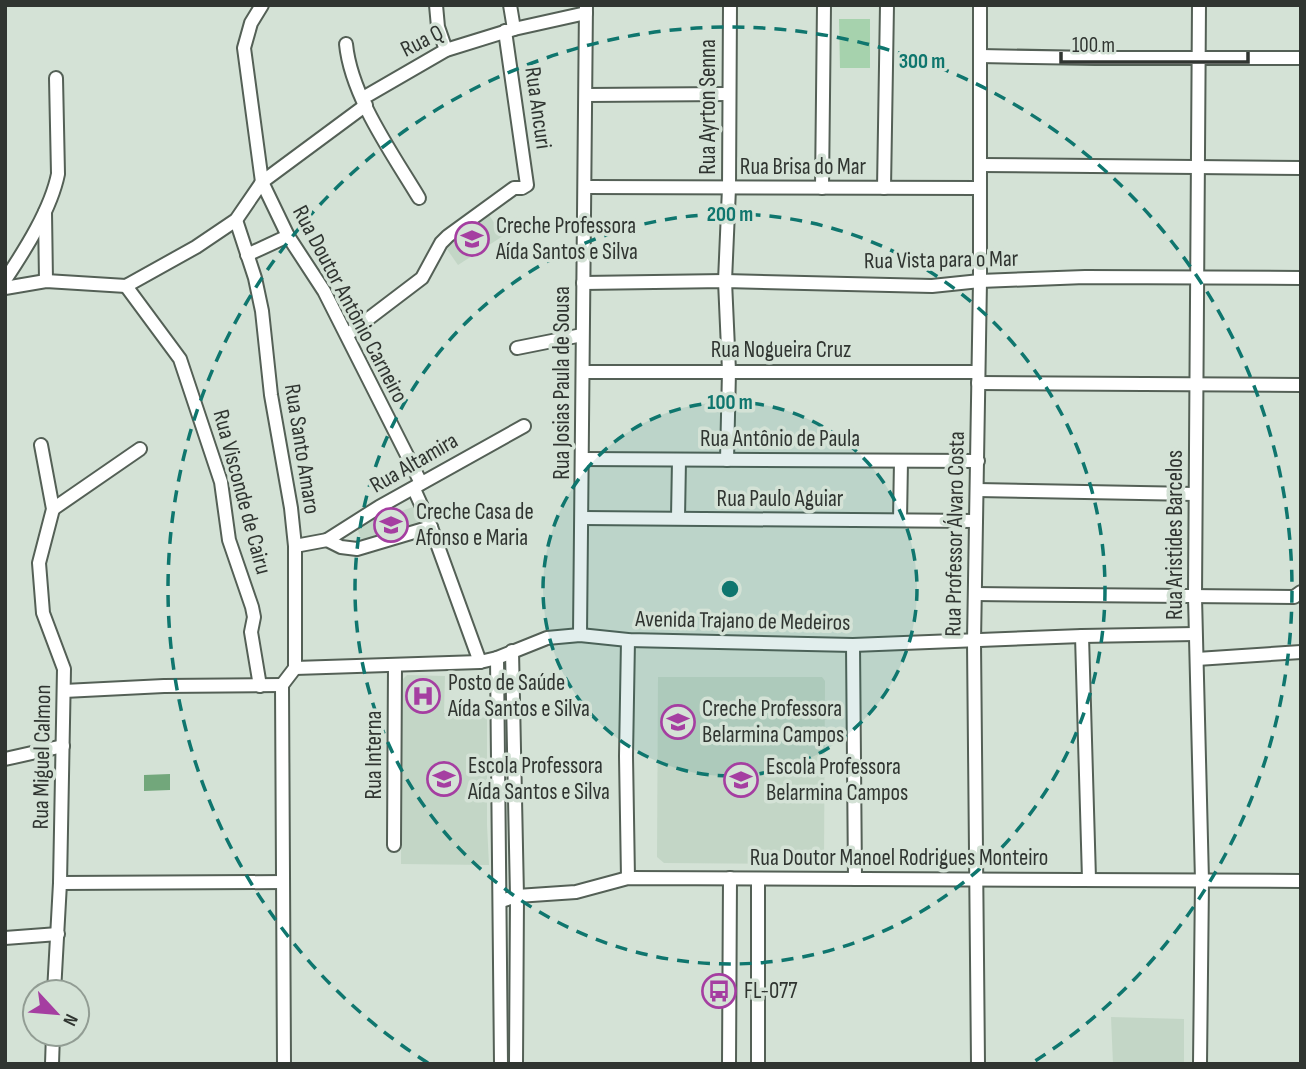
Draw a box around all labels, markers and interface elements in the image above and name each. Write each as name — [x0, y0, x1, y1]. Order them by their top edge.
street label: Rua Q — [396, 19, 448, 63]
scale bar — [1061, 21, 1248, 65]
text: 100 m — [1072, 33, 1115, 58]
street label: Rua Ayrton Senna — [694, 39, 722, 175]
text: 300 m — [899, 49, 945, 74]
street label: Rua Ancuri — [518, 65, 558, 151]
street label: Rua Brisa do Mar — [740, 153, 867, 181]
street label: Rua Doutor Antônio Carneiro — [286, 201, 414, 407]
text: 200 m — [707, 202, 753, 227]
place label: Creche Professora Aída Santos e Silva — [495, 212, 638, 266]
school or university icon: Creche Professora Aída Santos e Silva — [453, 220, 491, 258]
street label: Rua Vista para o Mar — [864, 245, 1019, 275]
street label: Rua Josias Paula de Sousa — [548, 286, 576, 480]
street label: Rua Nogueira Cruz — [711, 336, 851, 364]
street label: Rua Santo Amaro — [278, 382, 326, 516]
text: 100 m — [707, 390, 753, 415]
street label: Rua Visconde de Cairu — [207, 407, 277, 577]
street label: Rua Antônio de Paula — [700, 425, 860, 453]
street label: Rua Altamira — [365, 427, 463, 499]
street label: Rua Professor Álvaro Costa — [939, 431, 971, 637]
street label: Rua Aristides Barcelos — [1161, 450, 1189, 620]
street label: Rua Paulo Aguiar — [717, 485, 844, 513]
place label: Creche Casa de Afonso e Maria — [415, 498, 534, 552]
school or university icon: Creche Casa de Afonso e Maria — [372, 506, 410, 544]
centre of rings — [718, 577, 742, 601]
street label: Avenida Trajano de Medeiros — [634, 605, 851, 637]
place label: Posto de Saúde Aída Santos e Silva — [447, 669, 590, 723]
hospital icon: Posto de Saúde Aída Santos e Silva — [404, 677, 442, 715]
street label: Rua Miguel Calmon — [27, 684, 57, 830]
place label: Creche Professora Belarmina Campos — [702, 695, 844, 749]
school or university icon: Creche Professora Belarmina Campos — [659, 703, 697, 741]
street label: Rua Interna — [360, 711, 388, 799]
place label: Escola Professora Aída Santos e Silva — [467, 752, 610, 806]
place label: Escola Professora Belarmina Campos — [766, 753, 908, 807]
school or university icon: Escola Professora Aída Santos e Silva — [425, 760, 463, 798]
school or university icon: Escola Professora Belarmina Campos — [722, 761, 760, 799]
street label: Rua Doutor Manoel Rodrigues Monteiro — [750, 844, 1048, 872]
bus stop icon: FL-077 — [700, 972, 738, 1010]
place label: FL-077 — [744, 977, 798, 1005]
north arrow — [21, 978, 91, 1048]
text: N — [57, 1010, 82, 1029]

